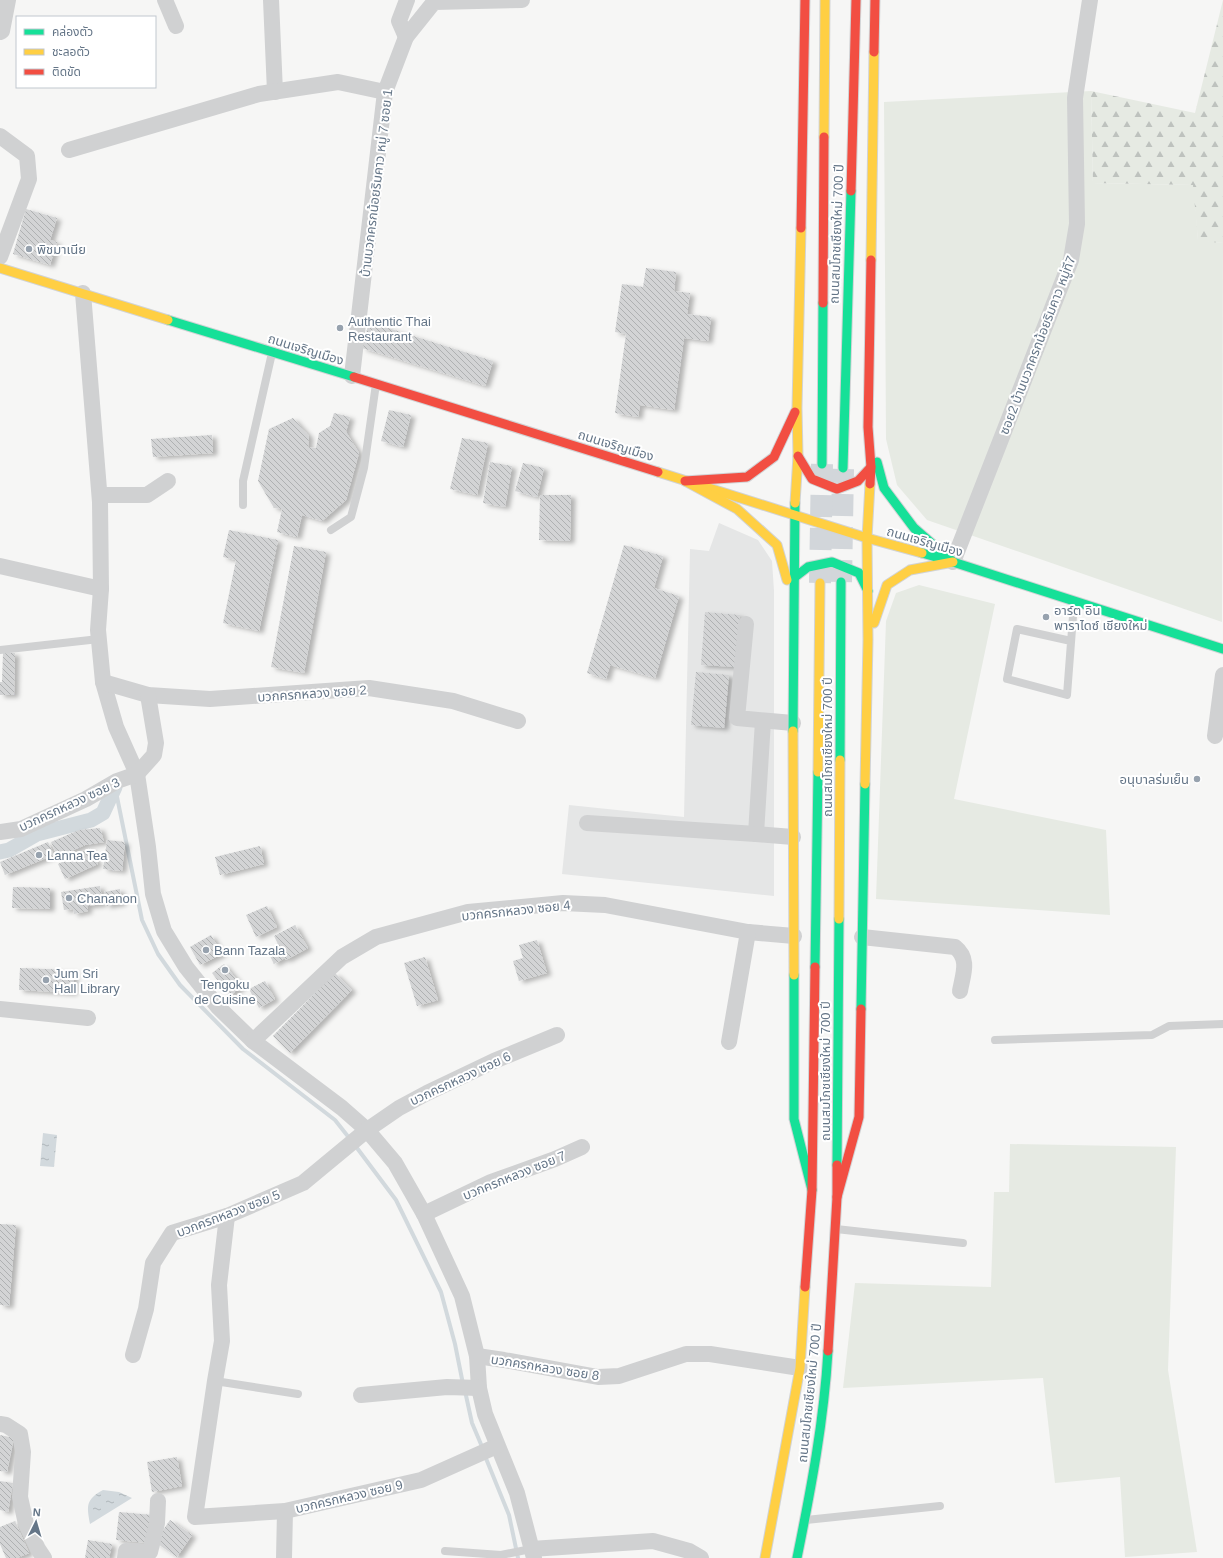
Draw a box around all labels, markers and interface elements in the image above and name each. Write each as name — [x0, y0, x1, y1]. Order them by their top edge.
legend — [16, 16, 156, 88]
text: คล่องตัว — [52, 25, 93, 39]
text: ชะลอตัว — [52, 45, 90, 59]
text: ติดขัด — [52, 65, 81, 79]
street label: บ้านบวกครกน้อยริมคาว หมู่ 7 ซอย 1 — [358, 88, 395, 278]
street label: ถนนสมโภชเชียงใหม่ 700 ปี — [827, 164, 846, 304]
place label: พิชมาเนีย — [37, 242, 86, 257]
marker: พิชมาเนีย — [24, 244, 34, 254]
street label: ซอย2 บ้านบวกครกน้อยริมคาว หมู่ที7 — [996, 254, 1079, 437]
place label: Authentic Thai Restaurant — [348, 314, 431, 344]
marker: Authentic Thai Restaurant — [335, 323, 345, 333]
street label: ถนนเจริญเมือง — [266, 331, 346, 368]
street label: ถนนเจริญเมือง — [576, 427, 656, 464]
street label: ถนนเจริญเมือง — [885, 523, 965, 560]
place label: อาร์ต อิน พาราไดซ์ เชียงใหม่ — [1054, 603, 1148, 633]
marker: อาร์ต อิน พาราไดซ์ เชียงใหม่ — [1041, 612, 1051, 622]
street label: ถนนสมโภชเชียงใหม่ 700 ปี — [820, 677, 835, 817]
street label: บวกครกหลวง ซอย 2 — [257, 682, 367, 705]
place label: อนุบาลร่มเย็น — [1120, 772, 1189, 787]
marker: อนุบาลร่มเย็น — [1192, 774, 1202, 784]
street label: บวกครกหลวง ซอย 3 — [16, 775, 122, 834]
place label: Lanna Tea — [47, 848, 108, 863]
marker: Lanna Tea — [34, 850, 44, 860]
place label: Chananon — [77, 891, 137, 906]
marker: Chananon — [64, 893, 74, 903]
street label: บวกครกหลวง ซอย 4 — [461, 897, 571, 924]
place label: Bann Tazala — [214, 943, 286, 958]
marker: Bann Tazala — [201, 945, 211, 955]
marker: Tengoku de Cuisine — [220, 965, 230, 975]
place label: Jum Sri Hall Library — [54, 966, 120, 996]
marker: Jum Sri Hall Library — [41, 975, 51, 985]
place label: Tengoku de Cuisine — [194, 977, 256, 1007]
street label: ถนนสมโภชเชียงใหม่ 700 ปี — [818, 1001, 833, 1141]
street label: บวกครกหลวง ซอย 6 — [407, 1049, 513, 1108]
street label: บวกครกหลวง ซอย 7 — [461, 1148, 568, 1203]
street label: บวกครกหลวง ซอย 5 — [174, 1187, 282, 1240]
street label: ถนนสมโภชเชียงใหม่ 700 ปี — [795, 1323, 824, 1463]
street label: บวกครกหลวง ซอย 8 — [490, 1352, 600, 1383]
street label: บวกครกหลวง ซอย 9 — [294, 1477, 404, 1516]
north arrow — [16, 1502, 56, 1542]
text: N — [32, 1506, 41, 1518]

